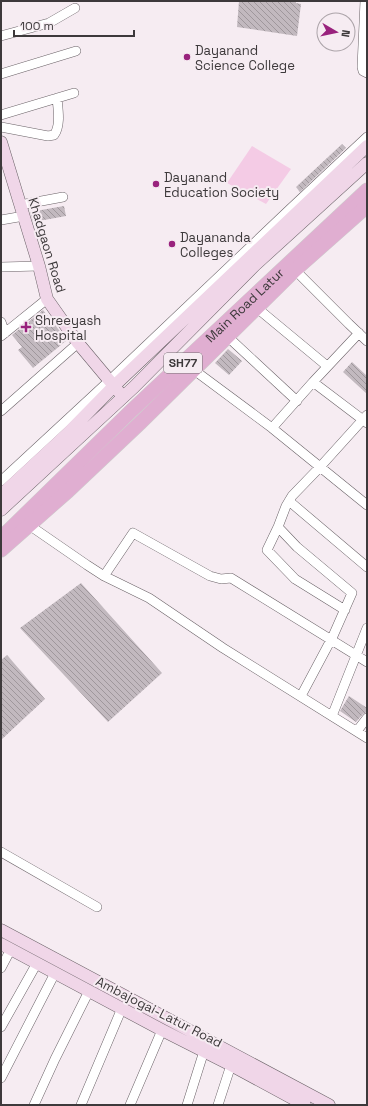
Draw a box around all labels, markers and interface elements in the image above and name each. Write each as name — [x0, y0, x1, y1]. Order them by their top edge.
scale bar — [14, 12, 134, 38]
north arrow — [316, 12, 356, 52]
text: 100 m — [20, 18, 54, 34]
text: N — [338, 29, 353, 38]
place label: Dayanand Science College — [195, 42, 295, 74]
marker: Dayanand Science College — [182, 52, 192, 62]
place label: Dayanand Education Society — [164, 169, 279, 201]
marker: Dayanand Education Society — [151, 179, 161, 189]
street label: Khadgaon Road — [24, 195, 70, 295]
place label: Dayananda Colleges — [180, 229, 251, 261]
marker: Dayananda Colleges — [167, 239, 177, 249]
street label: Main Road Latur — [201, 264, 287, 346]
place label: Shreeyash Hospital — [35, 312, 101, 344]
marker: Shreeyash Hospital — [20, 321, 32, 333]
road number: SH77 — [164, 353, 202, 373]
street label: Ambajogai-Latur Road — [93, 973, 225, 1051]

